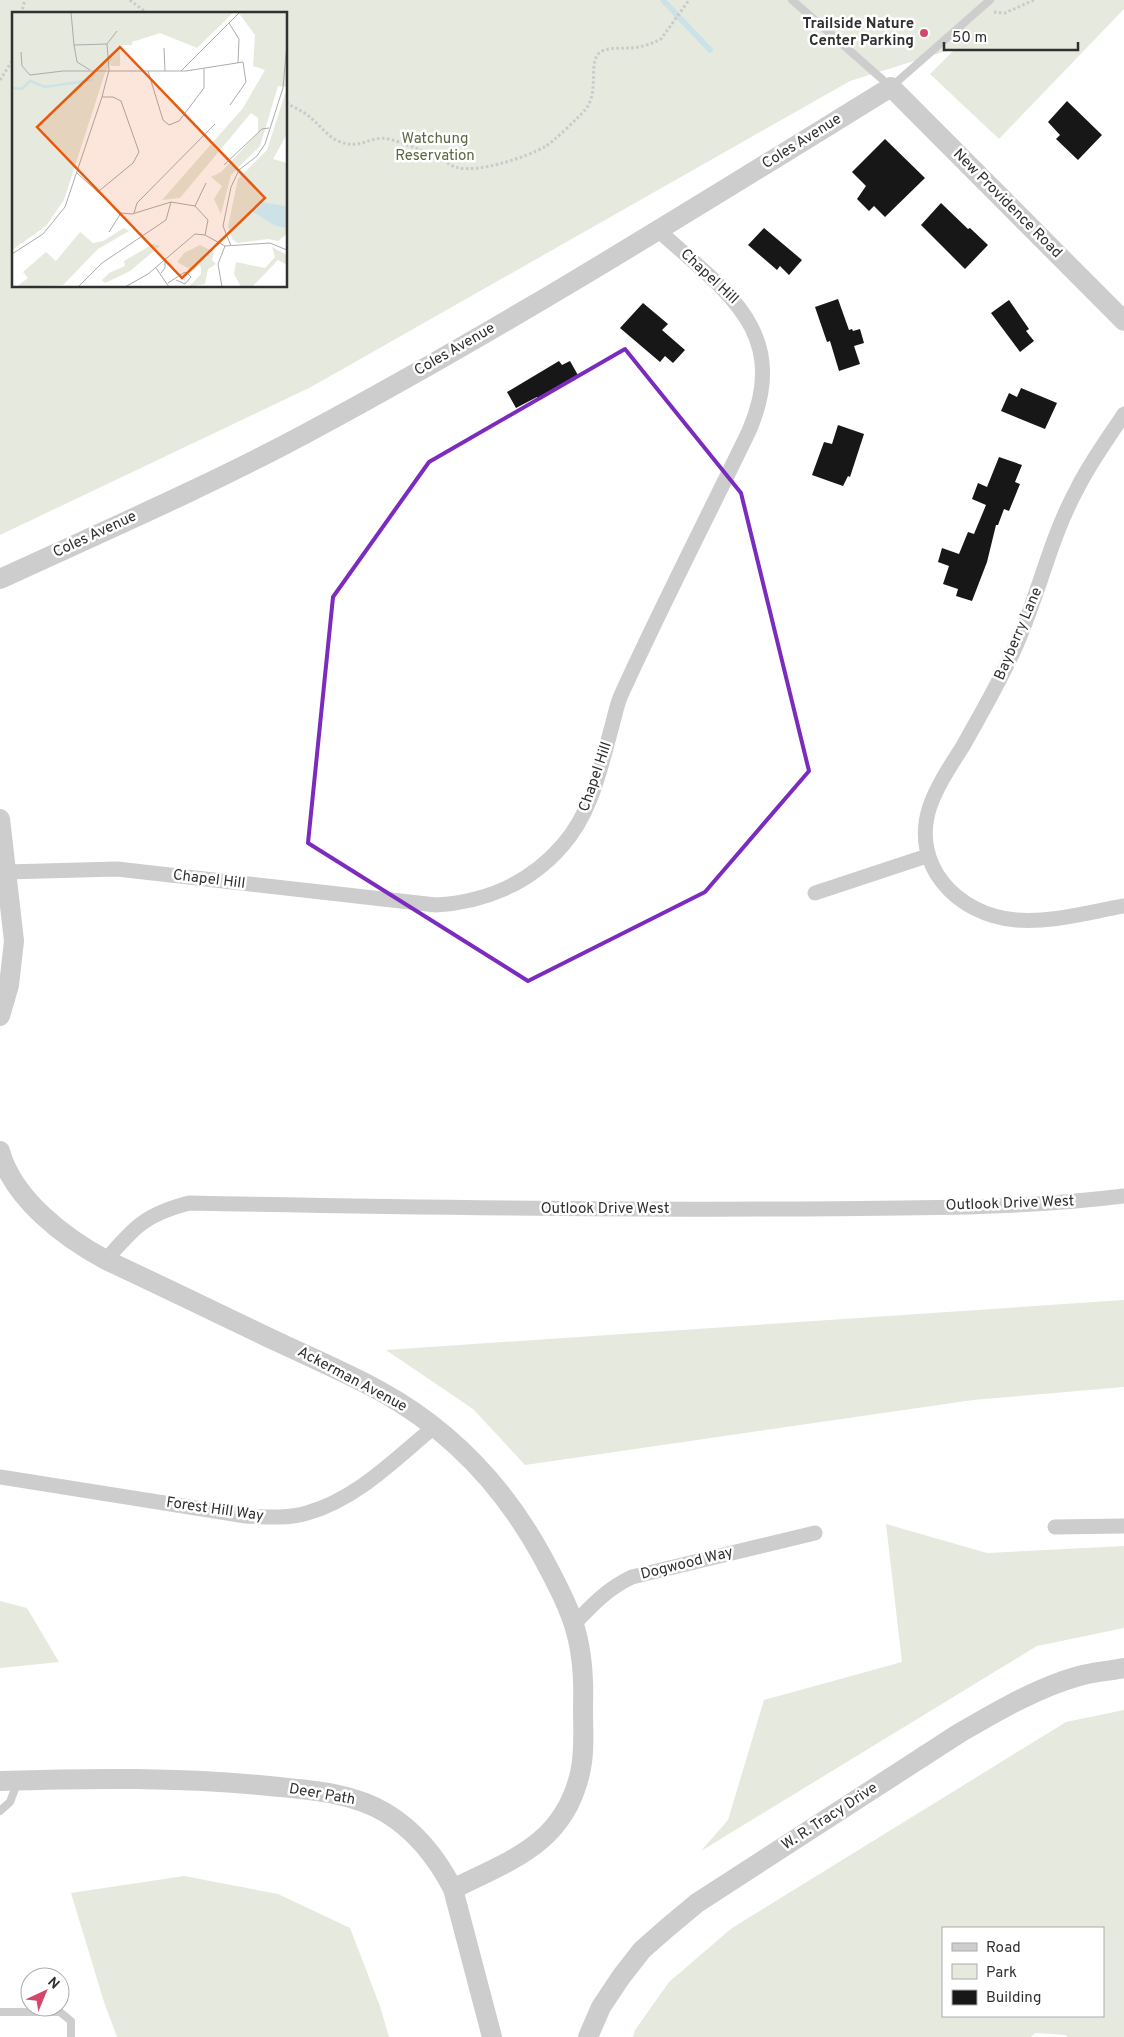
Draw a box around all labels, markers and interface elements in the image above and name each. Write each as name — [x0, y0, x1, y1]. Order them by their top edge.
inset map — [12, 12, 288, 288]
place label: Trailside Nature Center Parking — [802, 15, 914, 51]
scale bar — [944, 20, 1078, 52]
marker: Trailside Nature Center Parking — [918, 27, 930, 39]
text: 50 m — [952, 29, 987, 48]
street label: Coles Avenue — [759, 110, 845, 174]
park label: Watchung Reservation — [395, 130, 475, 166]
street label: New Providence Road — [948, 145, 1066, 263]
street label: Chapel Hill — [676, 245, 742, 309]
street label: Coles Avenue — [411, 319, 499, 381]
street label: Coles Avenue — [50, 507, 140, 563]
street label: Bayberry Lane — [991, 585, 1047, 683]
street label: Chapel Hill — [575, 740, 617, 814]
street label: Chapel Hill — [172, 866, 246, 894]
street label: Outlook Drive West — [945, 1192, 1075, 1216]
street label: Outlook Drive West — [541, 1200, 669, 1219]
street label: Ackerman Avenue — [294, 1343, 410, 1417]
street label: Forest Hill Way — [165, 1494, 265, 1526]
street label: Dogwood Way — [639, 1543, 735, 1585]
street label: W. R. Tracy Drive — [778, 1779, 882, 1855]
street label: Deer Path — [288, 1780, 356, 1810]
legend — [942, 1927, 1104, 2017]
text: Road — [986, 1939, 1021, 1958]
text: Park — [986, 1964, 1017, 1983]
north arrow — [20, 1967, 70, 2017]
text: N — [43, 1974, 63, 1993]
text: Building — [986, 1989, 1041, 2008]

